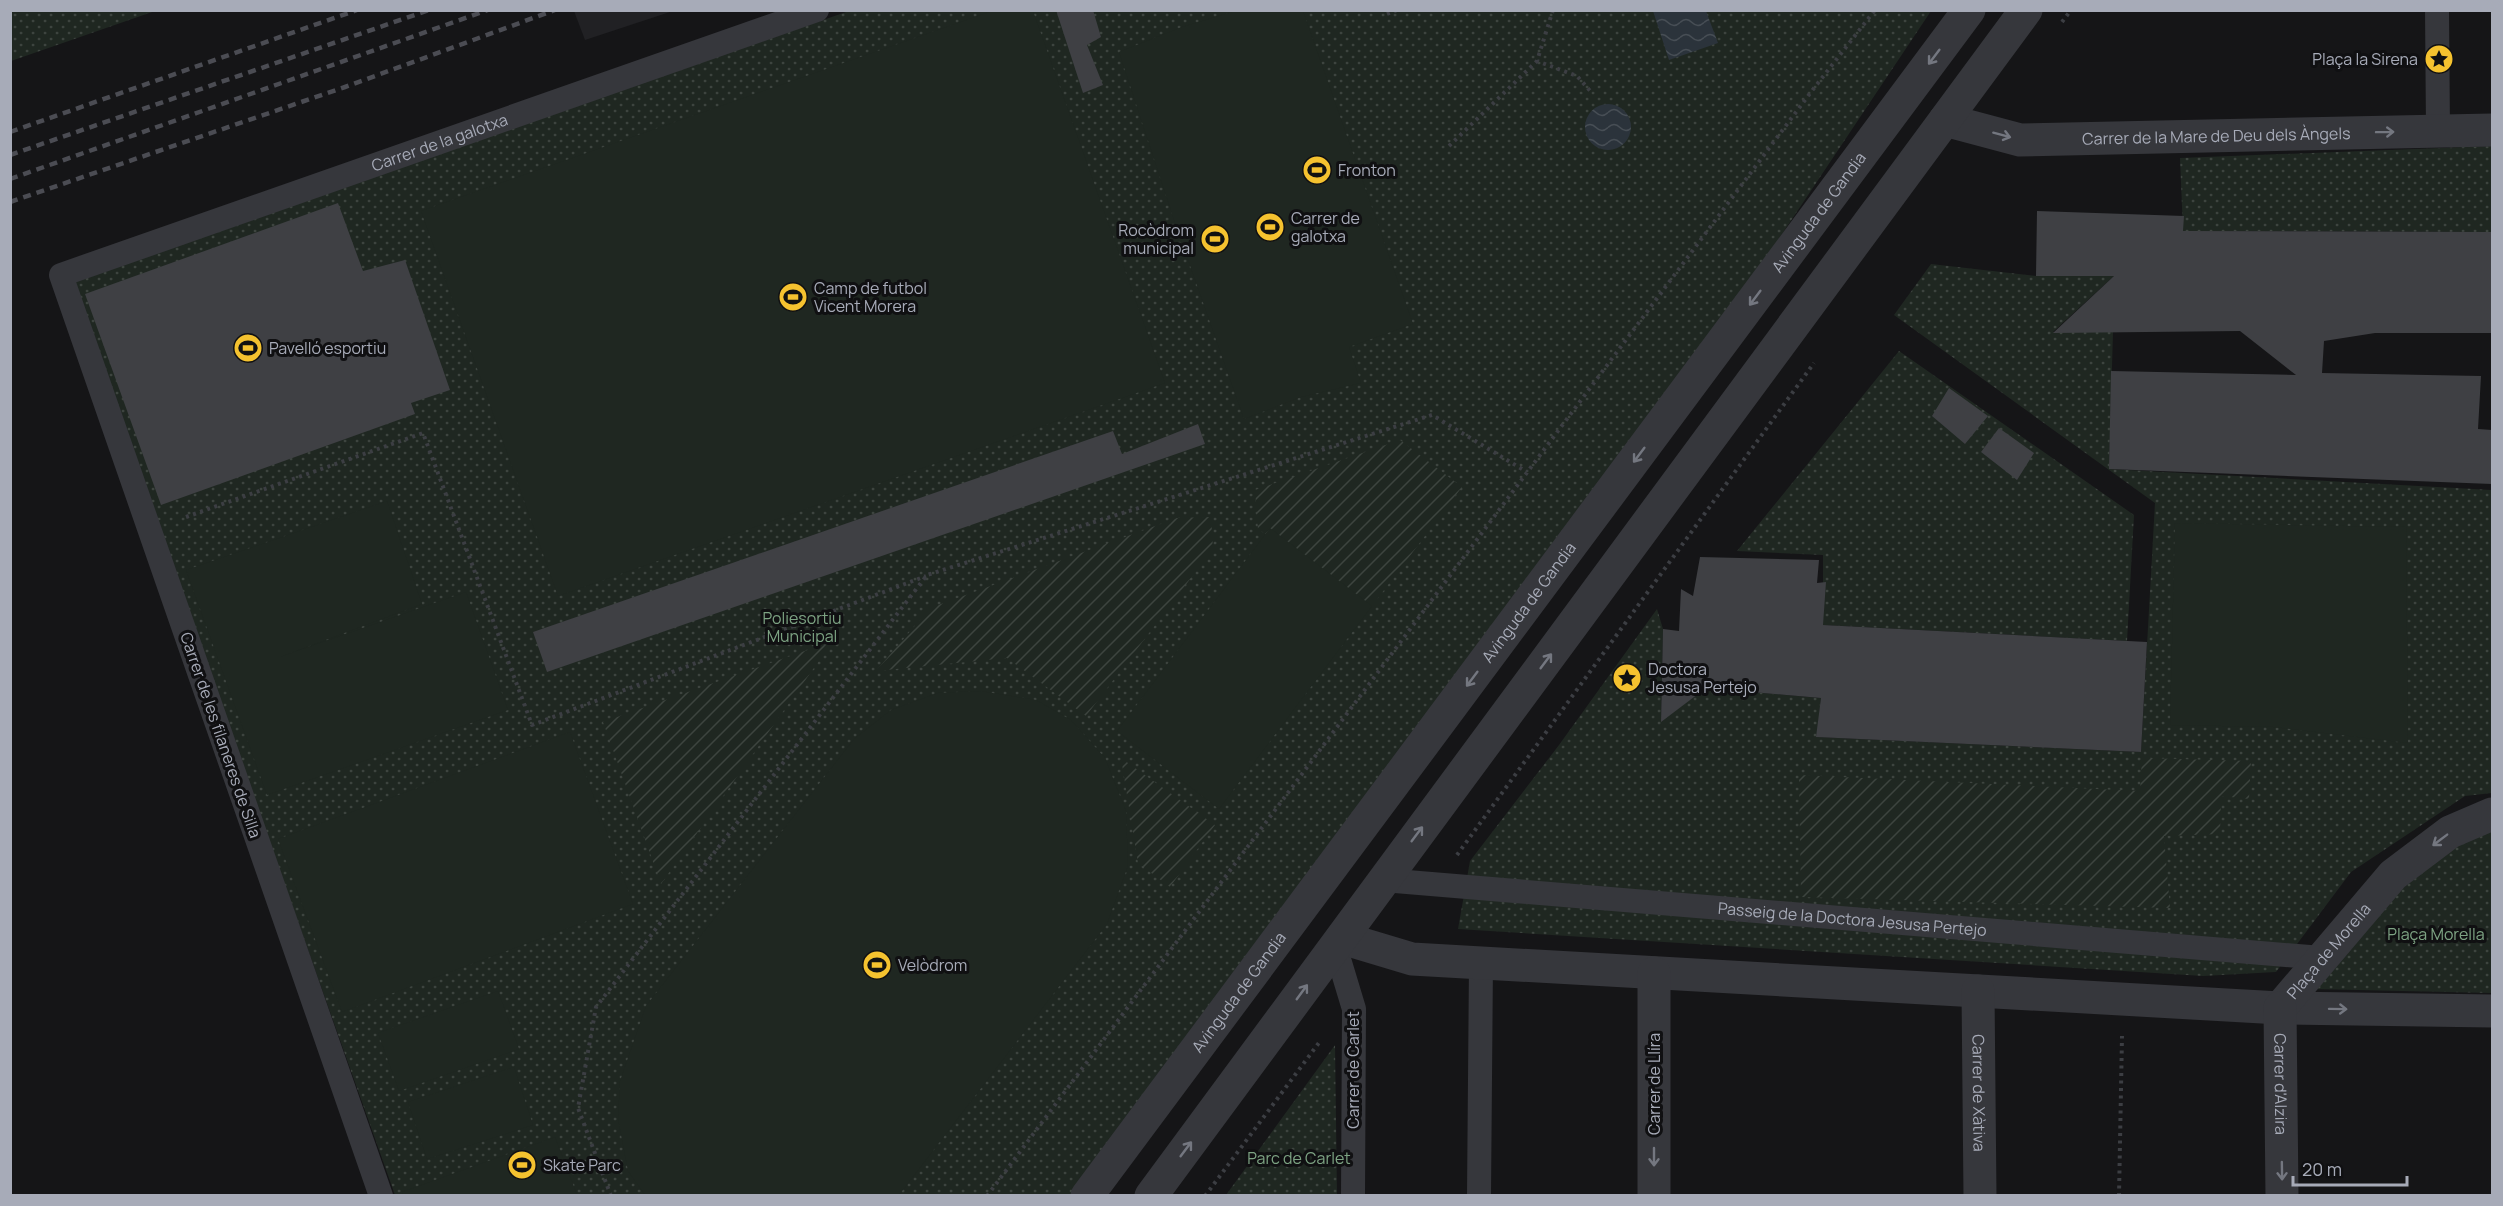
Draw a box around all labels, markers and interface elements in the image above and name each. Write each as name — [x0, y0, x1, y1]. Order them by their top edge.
place icon: Plaça la Sirena — [2423, 43, 2455, 75]
place label: Plaça la Sirena — [2312, 48, 2418, 70]
one-way arrow — [1928, 49, 1940, 65]
street label: Carrer de la galotxa — [368, 108, 511, 176]
street label: Carrer de la Mare de Deu dels Àngels — [2082, 122, 2351, 150]
one-way arrow — [2374, 126, 2394, 138]
one-way arrow — [1992, 130, 2011, 141]
street label: Avinguda de Gandia — [1766, 147, 1871, 277]
sports icon: Fronton — [1301, 154, 1333, 186]
place label: Fronton — [1338, 159, 1396, 181]
place label: Carrer de galotxa — [1291, 207, 1360, 247]
sports icon: Carrer de galotxa — [1254, 211, 1286, 243]
place label: Rocòdrom municipal — [1118, 219, 1194, 259]
sports icon: Rocòdrom municipal — [1199, 223, 1231, 255]
place label: Camp de futbol Vicent Morera — [814, 277, 927, 317]
sports icon: Camp de futbol Vicent Morera — [777, 281, 809, 313]
one-way arrow — [1749, 290, 1761, 306]
sports icon: Pavelló esportiu — [232, 332, 264, 364]
place label: Pavelló esportiu — [269, 337, 386, 359]
one-way arrow — [1632, 446, 1645, 462]
street label: Avinguda de Gandia — [1476, 537, 1581, 667]
park label: Poliesortiu Municipal — [762, 607, 842, 647]
street label: Carrer de les filaneres de Silla — [175, 629, 267, 841]
one-way arrow — [1540, 653, 1552, 669]
place label: Doctora Jesusa Pertejo — [1648, 658, 1757, 698]
place icon: Doctora Jesusa Pertejo — [1611, 662, 1643, 694]
one-way arrow — [1466, 670, 1478, 686]
one-way arrow — [1411, 827, 1423, 843]
one-way arrow — [2432, 833, 2448, 846]
street label: Passeig de la Doctora Jesusa Pertejo — [1717, 897, 1988, 941]
street label: Plaça de Morella — [2281, 898, 2376, 1004]
park label: Plaça Morella — [2387, 923, 2485, 945]
street label: Avinguda de Gandia — [1186, 927, 1291, 1057]
sports icon: Velòdrom — [861, 949, 893, 981]
place label: Velòdrom — [898, 954, 967, 976]
one-way arrow — [1296, 984, 1308, 1000]
one-way arrow — [2328, 1003, 2348, 1015]
street label: Carrer de Carlet — [1342, 1011, 1364, 1129]
street label: Carrer de Llíra — [1643, 1033, 1665, 1135]
street label: Carrer d'Alzira — [2269, 1033, 2292, 1135]
street label: Carrer de Xàtiva — [1967, 1034, 1991, 1152]
one-way arrow — [1180, 1141, 1193, 1157]
park label: Parc de Carlet — [1247, 1147, 1351, 1169]
one-way arrow — [1648, 1147, 1660, 1167]
sports icon: Skate Parc — [506, 1149, 538, 1181]
scale bar — [2293, 1149, 2407, 1187]
place label: Skate Parc — [543, 1154, 621, 1176]
text: 20 m — [2302, 1157, 2342, 1181]
one-way arrow — [2276, 1161, 2288, 1181]

